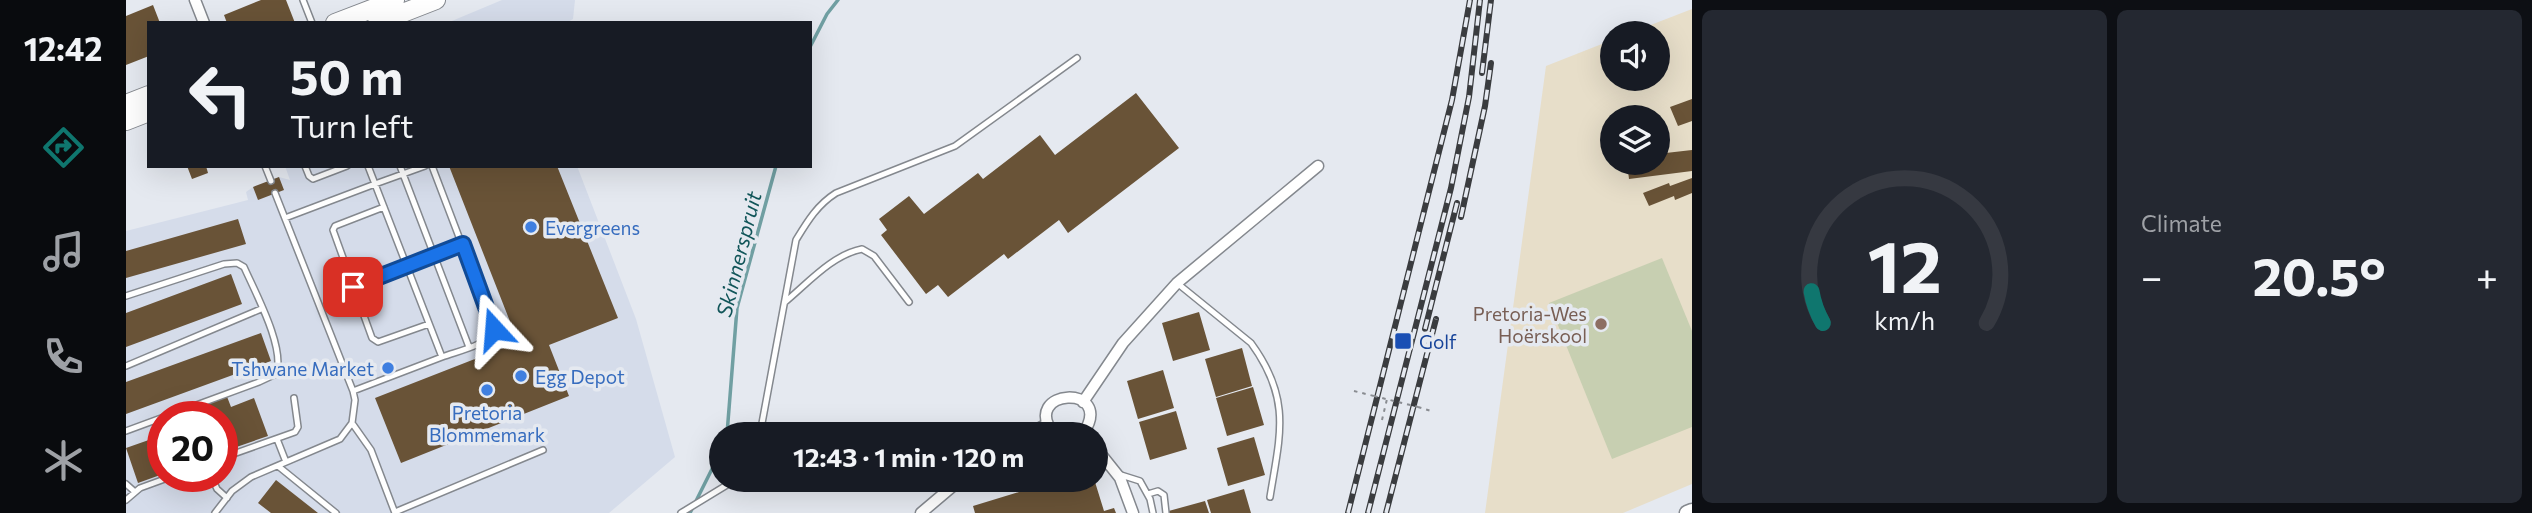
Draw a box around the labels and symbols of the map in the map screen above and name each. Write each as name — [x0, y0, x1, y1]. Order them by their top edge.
water label: Skinnerspruit — [710, 188, 766, 319]
place label: Evergreens — [545, 216, 640, 239]
marker: Evergreens — [523, 219, 539, 235]
pin — [323, 257, 383, 317]
position arrow — [457, 292, 531, 366]
place label: Pretoria-Wes Hoërskool — [1473, 302, 1587, 347]
marker: Pretoria-Wes Hoërskool — [1593, 316, 1609, 332]
place label: Golf — [1419, 330, 1457, 353]
marker: Golf — [1393, 331, 1413, 351]
place label: Tshwane Market — [231, 357, 374, 380]
marker: Tshwane Market — [380, 360, 396, 376]
place label: Egg Depot — [535, 365, 625, 388]
marker: Egg Depot — [513, 368, 529, 384]
marker: Pretoria Blommemark — [479, 382, 495, 398]
speed limit sign: 20 — [147, 401, 238, 492]
place label: Pretoria Blommemark — [429, 401, 545, 446]

